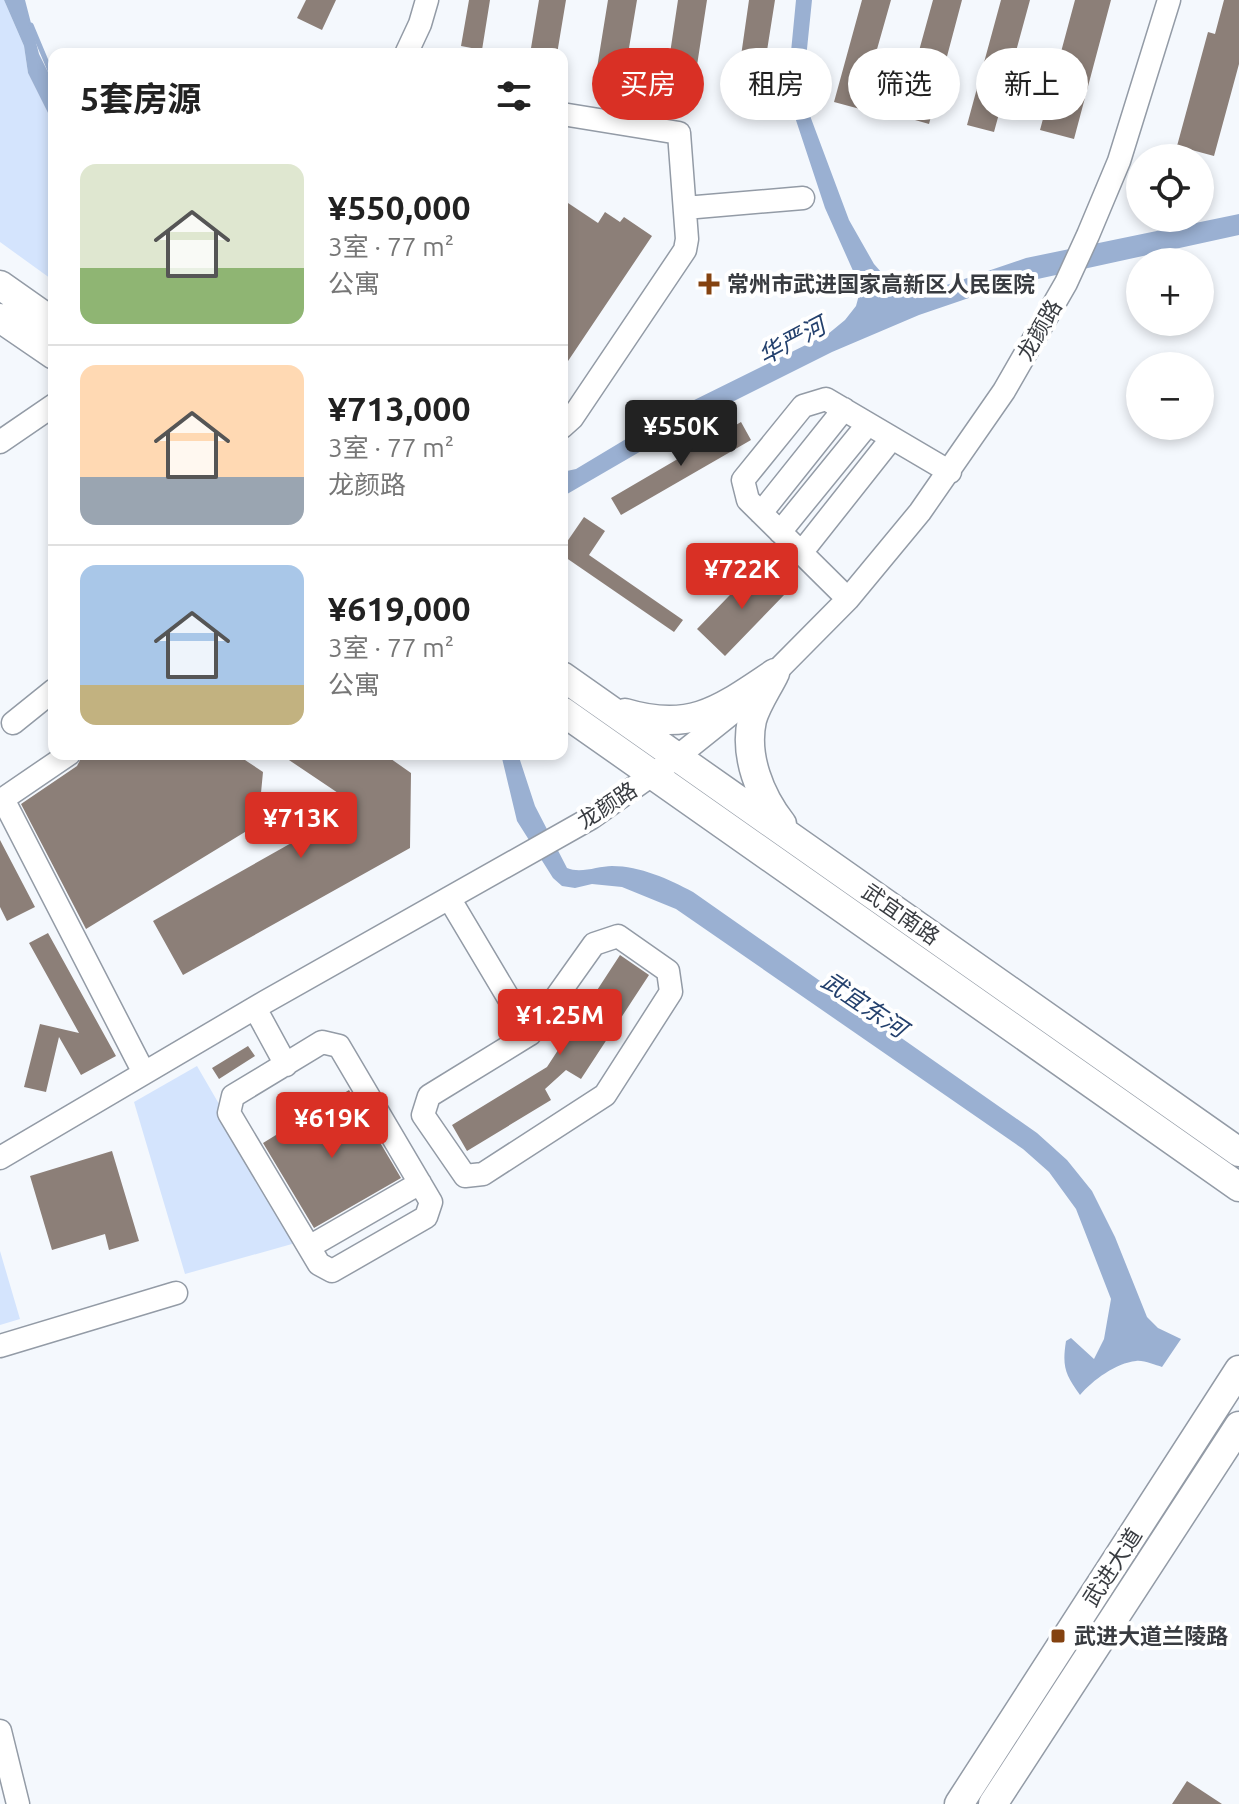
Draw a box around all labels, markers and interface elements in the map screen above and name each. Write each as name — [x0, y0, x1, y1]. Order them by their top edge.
chip: 买房 — [592, 48, 704, 120]
chip: 租房 — [720, 48, 832, 120]
chip: 筛选 — [848, 48, 960, 120]
chip: 新上 — [976, 48, 1088, 120]
icon: filters — [492, 74, 536, 118]
text: 5套房源 — [80, 79, 201, 117]
map controls — [1126, 144, 1214, 440]
button: locate — [1126, 144, 1214, 232]
text: ¥550,000 — [328, 188, 471, 226]
icon: home — [144, 196, 240, 292]
text: 3室 · 77 m² — [328, 232, 454, 261]
button: + — [1126, 248, 1214, 336]
text: 公寓 — [328, 269, 380, 298]
place label: 常州市武进国家高新区人民医院 — [727, 271, 1035, 296]
marker: 常州市武进国家高新区人民医院 — [698, 273, 720, 295]
street label: 龙颜路 — [1011, 295, 1066, 365]
water label: 华严河 — [754, 310, 833, 369]
button: − — [1126, 352, 1214, 440]
text: ¥713,000 — [328, 389, 471, 427]
icon: home — [144, 397, 240, 493]
pin: ¥550K — [625, 400, 737, 468]
text: ¥550K — [643, 411, 719, 440]
text: 3室 · 77 m² — [328, 433, 454, 462]
text: 龙颜路 — [328, 470, 406, 499]
pin: ¥722K — [686, 543, 798, 611]
text: ¥722K — [704, 554, 780, 583]
text: ¥619,000 — [328, 589, 471, 627]
icon: home — [144, 597, 240, 693]
text: 3室 · 77 m² — [328, 633, 454, 662]
text: 公寓 — [328, 670, 380, 699]
street label: 龙颜路 — [572, 776, 641, 833]
pin: ¥713K — [245, 792, 357, 860]
text: ¥713K — [263, 803, 339, 832]
street label: 武宜南路 — [858, 878, 945, 949]
water label: 武宜东河 — [817, 967, 915, 1045]
pin: ¥1.25M — [495, 989, 625, 1057]
text: ¥1.25M — [516, 1000, 604, 1029]
pin: ¥619K — [276, 1092, 388, 1160]
text: ¥619K — [294, 1103, 370, 1132]
street label: 武进大道 — [1077, 1523, 1146, 1610]
place label: 武进大道兰陵路 — [1074, 1623, 1228, 1648]
marker: 武进大道兰陵路 — [1049, 1627, 1067, 1645]

